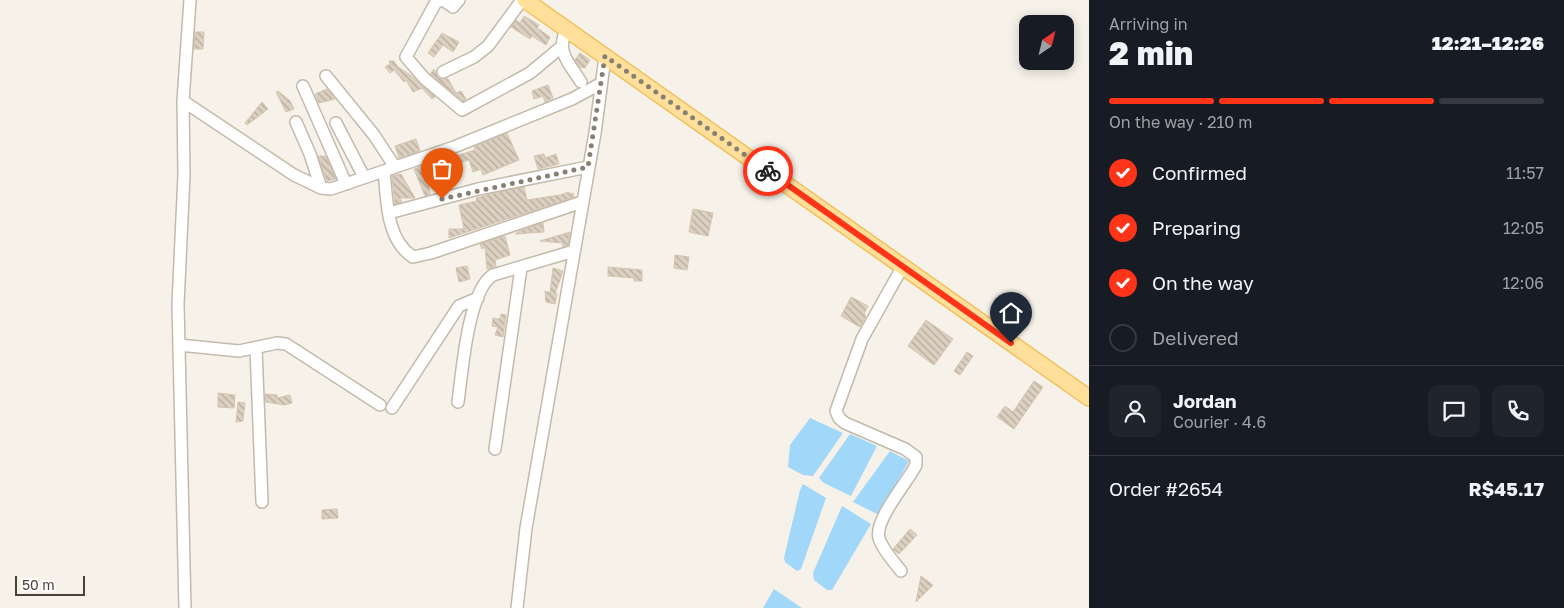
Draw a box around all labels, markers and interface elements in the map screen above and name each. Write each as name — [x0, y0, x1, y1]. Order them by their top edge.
text: Arriving in — [1109, 14, 1188, 34]
north arrow — [1019, 15, 1074, 70]
map controls — [1019, 15, 1074, 70]
text: 12:21–12:26 — [1432, 31, 1544, 54]
text: 2 min — [1109, 34, 1193, 72]
text: On the way · 210 m — [1109, 112, 1252, 132]
courier — [743, 146, 793, 196]
pin — [421, 148, 463, 199]
icon: bag — [428, 155, 456, 183]
icon: bike — [754, 157, 782, 185]
icon: check — [1109, 159, 1137, 187]
text: Confirmed — [1152, 161, 1247, 184]
text: 11:57 — [1506, 163, 1544, 183]
icon: check — [1109, 214, 1137, 242]
text: Preparing — [1152, 216, 1241, 239]
text: 12:05 — [1503, 218, 1544, 238]
icon: check — [1109, 269, 1137, 297]
text: On the way — [1152, 271, 1254, 294]
text: 12:06 — [1503, 273, 1544, 293]
pin — [990, 292, 1032, 343]
icon: home — [997, 299, 1025, 327]
text: Delivered — [1152, 326, 1239, 349]
button: person — [1109, 385, 1161, 437]
button: chat — [1428, 385, 1480, 437]
button: phone — [1492, 385, 1544, 437]
text: Jordan — [1173, 389, 1237, 412]
text: Courier · 4.6 — [1173, 412, 1266, 432]
text: Order #2654 — [1109, 477, 1223, 500]
text: R$45.17 — [1468, 477, 1544, 500]
scale bar — [15, 573, 85, 596]
text: 50 m — [22, 576, 55, 593]

